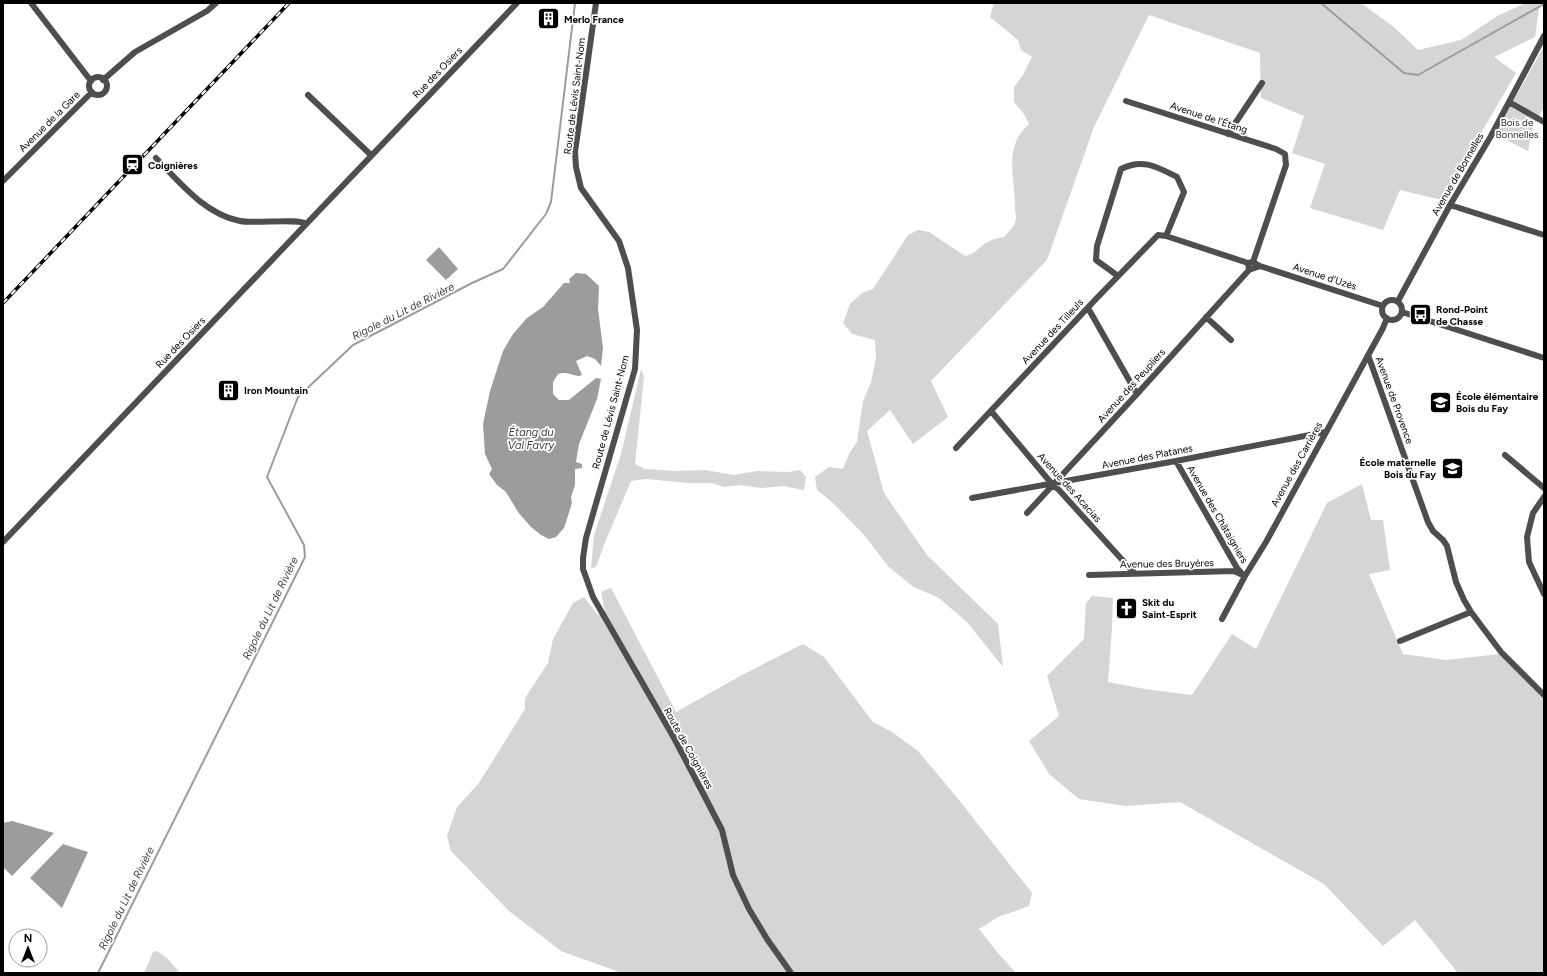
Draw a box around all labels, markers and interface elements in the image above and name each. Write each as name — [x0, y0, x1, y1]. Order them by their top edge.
building icon: Merlo France — [536, 6, 562, 32]
place label: Merlo France — [564, 13, 624, 26]
street label: Route de Lévis Saint-Nom — [561, 37, 588, 155]
street label: Rue des Osiers — [410, 44, 465, 101]
street label: Avenue de la Gare — [16, 88, 83, 155]
street label: Avenue de l'Étang — [1169, 99, 1249, 136]
park label: Bois de Bonnelles — [1495, 116, 1539, 141]
street label: Avenue de Bonnelles — [1429, 130, 1487, 218]
station icon: Coignières — [120, 152, 146, 178]
place label: Coignières — [148, 159, 198, 172]
street label: Avenue d'Uzès — [1291, 260, 1359, 293]
water label: Rigole du Lit de Rivière — [350, 280, 456, 343]
street label: Avenue des Tilleuls — [1019, 296, 1086, 367]
bus stop icon: Rond-Point de Chasse — [1407, 302, 1433, 328]
place label: Rond-Point de Chasse — [1436, 303, 1488, 328]
street label: Rue des Osiers — [153, 314, 208, 371]
street label: Avenue des Peupliers — [1095, 345, 1168, 425]
street label: Route de Lévis Saint-Nom — [589, 354, 632, 471]
street label: Avenue de Provence — [1373, 355, 1417, 446]
building icon: Iron Mountain — [215, 377, 241, 403]
place label: Iron Mountain — [244, 384, 308, 397]
school or university icon: École élémentaire Bois du Fay — [1427, 389, 1453, 415]
place label: École élémentaire Bois du Fay — [1456, 390, 1539, 415]
street label: Avenue des Carrières — [1268, 419, 1325, 509]
water label: Étang du Val Favry — [508, 425, 555, 452]
street label: Avenue des Platanes — [1101, 441, 1194, 472]
street label: Avenue des Acacias — [1035, 450, 1105, 525]
school or university icon: École maternelle Bois du Fay — [1439, 455, 1465, 481]
place label: École maternelle Bois du Fay — [1359, 456, 1436, 481]
street label: Avenue des Châtaigniers — [1184, 463, 1251, 566]
water label: Rigole du Lit de Rivière — [240, 555, 301, 662]
street label: Avenue des Bruyères — [1120, 556, 1214, 571]
church icon: Skit du Saint-Esprit — [1114, 595, 1140, 621]
place label: Skit du Saint-Esprit — [1142, 596, 1197, 621]
street label: Route de Coignières — [661, 705, 717, 792]
water label: Rigole du Lit de Rivière — [96, 845, 157, 952]
north arrow — [8, 928, 48, 968]
text: N — [24, 932, 32, 945]

